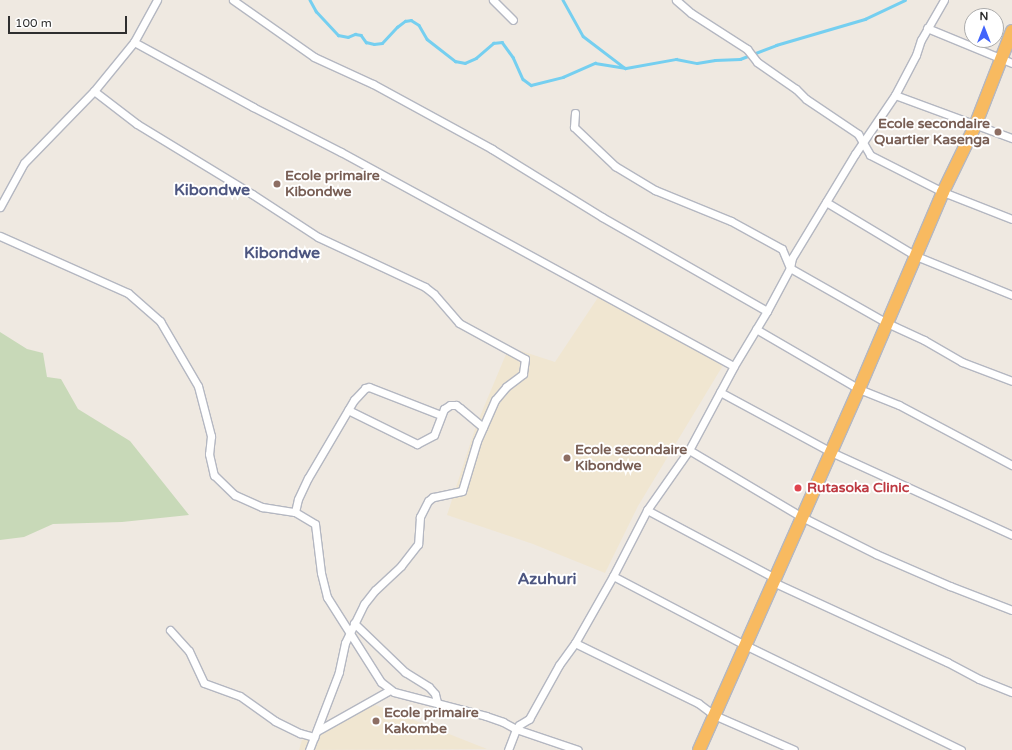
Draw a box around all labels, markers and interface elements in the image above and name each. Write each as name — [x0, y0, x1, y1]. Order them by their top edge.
scale bar — [10, 8, 129, 34]
north arrow — [964, 8, 1004, 48]
text: N — [980, 10, 988, 23]
text: 100 m — [15, 16, 52, 30]
place label: Ecole secondaire Quartier Kasenga — [874, 116, 990, 148]
marker: Ecole secondaire Quartier Kasenga — [993, 127, 1003, 137]
place label: Ecole primaire Kibondwe — [285, 168, 380, 200]
marker: Ecole primaire Kibondwe — [272, 179, 282, 189]
district label: Kibondwe — [174, 180, 250, 200]
district label: Kibondwe — [244, 243, 320, 263]
place label: Ecole secondaire Kibondwe — [575, 442, 687, 474]
marker: Ecole secondaire Kibondwe — [562, 453, 572, 463]
place label: Rutasoka Clinic — [807, 480, 909, 496]
marker: Rutasoka Clinic — [792, 482, 804, 494]
district label: Azuhuri — [517, 569, 577, 589]
place label: Ecole primaire Kakombe — [384, 705, 479, 738]
marker: Ecole primaire Kakombe — [371, 716, 381, 726]

